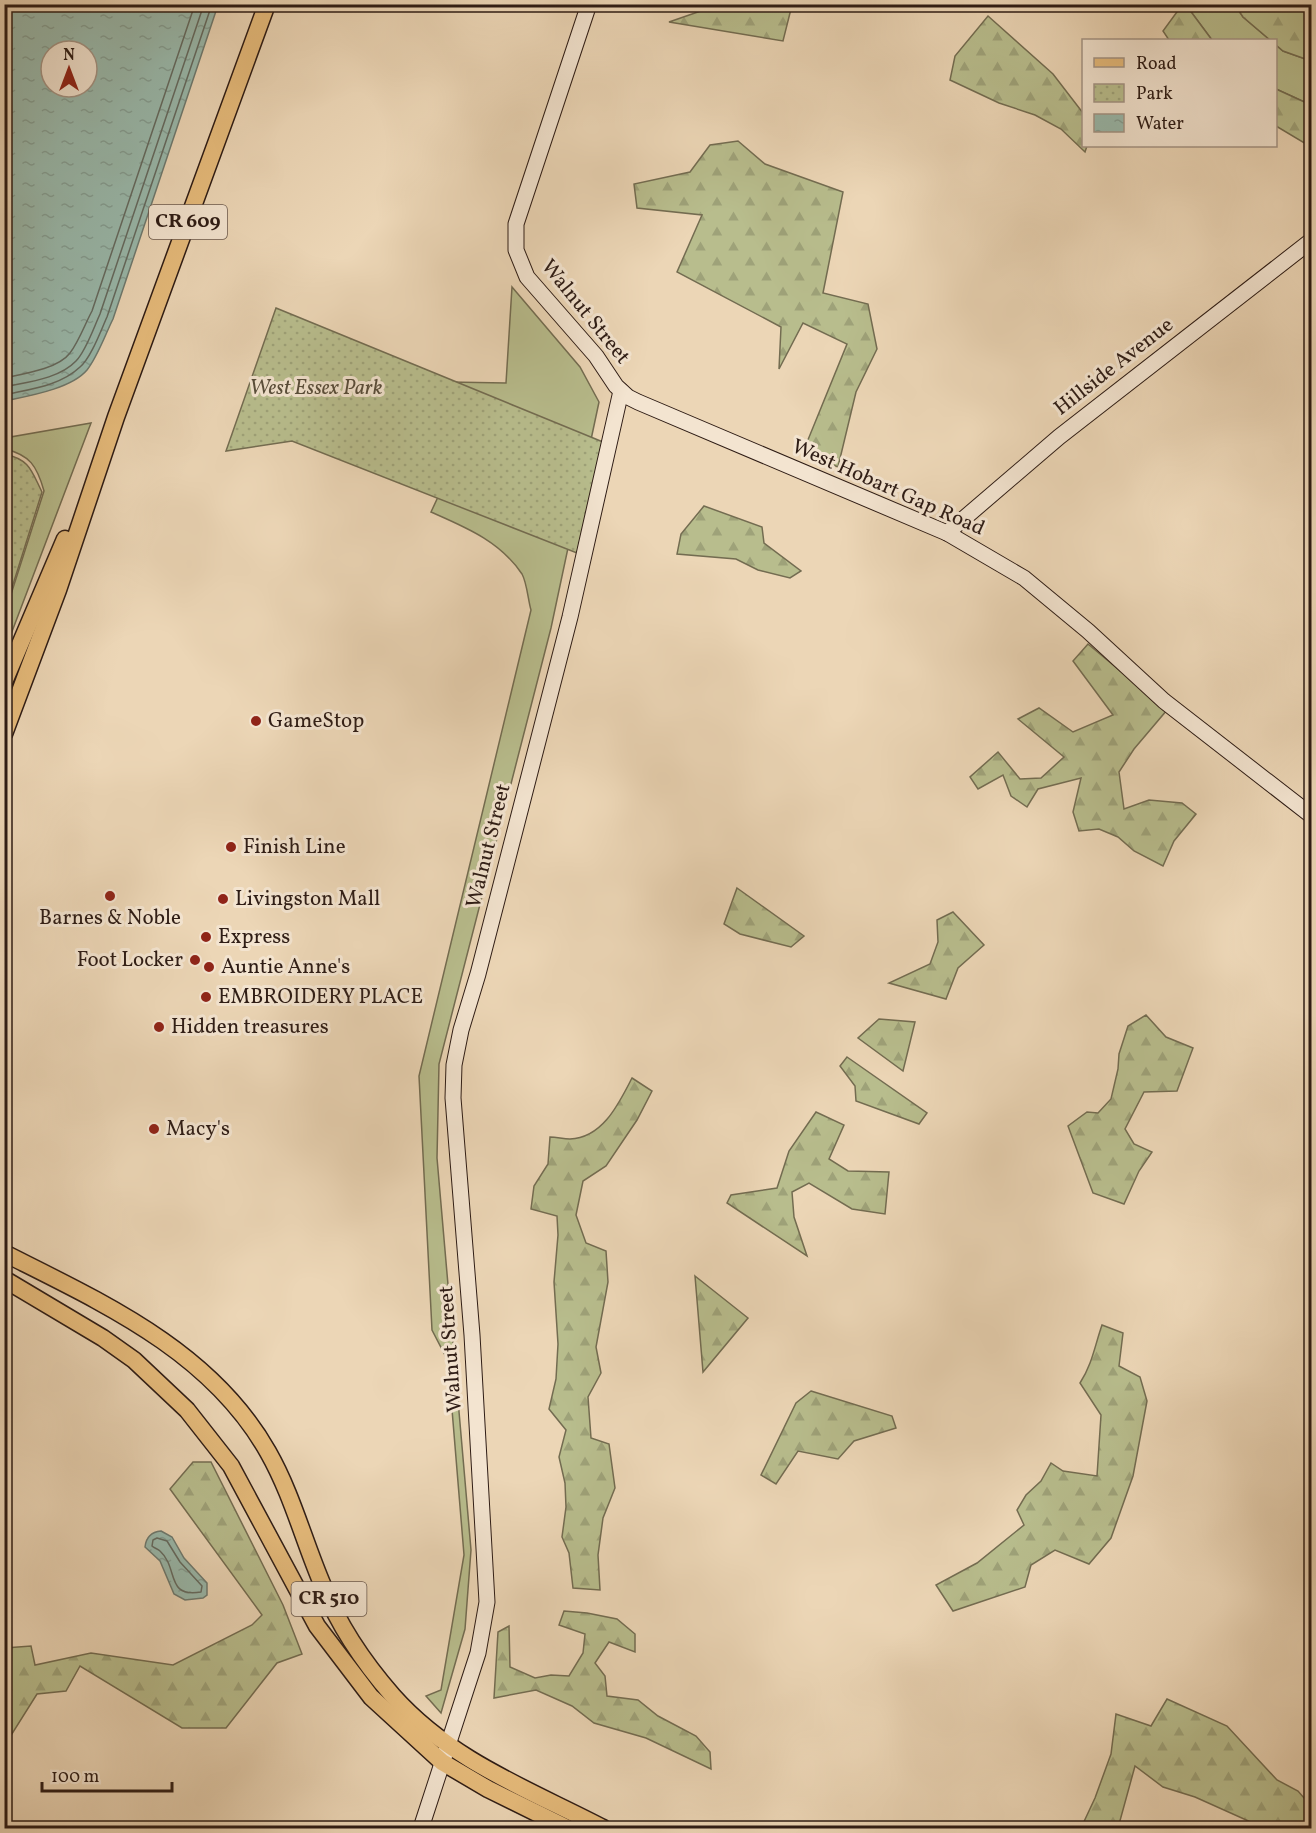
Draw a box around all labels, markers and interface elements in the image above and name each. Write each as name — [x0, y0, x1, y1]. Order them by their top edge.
north arrow — [39, 39, 99, 99]
legend — [1082, 39, 1277, 147]
text: N — [63, 45, 75, 67]
text: Road — [1136, 52, 1177, 77]
text: Park — [1136, 82, 1173, 107]
text: Water — [1136, 112, 1184, 137]
road number: CR 609 — [149, 205, 227, 239]
street label: Walnut Street — [534, 253, 636, 371]
street label: Hillside Avenue — [1048, 311, 1180, 423]
park label: West Essex Park — [250, 374, 383, 403]
street label: West Hobart Gap Road — [787, 432, 989, 544]
place label: GameStop — [268, 707, 364, 736]
marker: GameStop — [249, 714, 263, 728]
street label: Walnut Street — [460, 781, 518, 911]
place label: Finish Line — [243, 833, 346, 862]
marker: Finish Line — [224, 840, 238, 854]
place label: Livingston Mall — [235, 885, 380, 914]
marker: Barnes & Noble — [103, 889, 117, 903]
marker: Livingston Mall — [216, 892, 230, 906]
place label: Barnes & Noble — [39, 904, 181, 933]
place label: Express — [218, 923, 290, 952]
marker: Express — [199, 930, 213, 944]
place label: Foot Locker — [77, 946, 183, 975]
marker: Foot Locker — [188, 953, 202, 967]
place label: Auntie Anne's — [221, 953, 350, 982]
marker: Auntie Anne's — [202, 960, 216, 974]
place label: EMBROIDERY PLACE — [218, 983, 423, 1012]
marker: EMBROIDERY PLACE — [199, 990, 213, 1004]
place label: Hidden treasures — [171, 1013, 329, 1042]
marker: Hidden treasures — [152, 1020, 166, 1034]
place label: Macy's — [166, 1115, 230, 1144]
marker: Macy's — [147, 1122, 161, 1136]
street label: Walnut Street — [432, 1284, 470, 1414]
road number: CR 510 — [292, 1582, 366, 1616]
scale bar — [42, 1755, 172, 1793]
text: 100 m — [51, 1765, 100, 1790]

